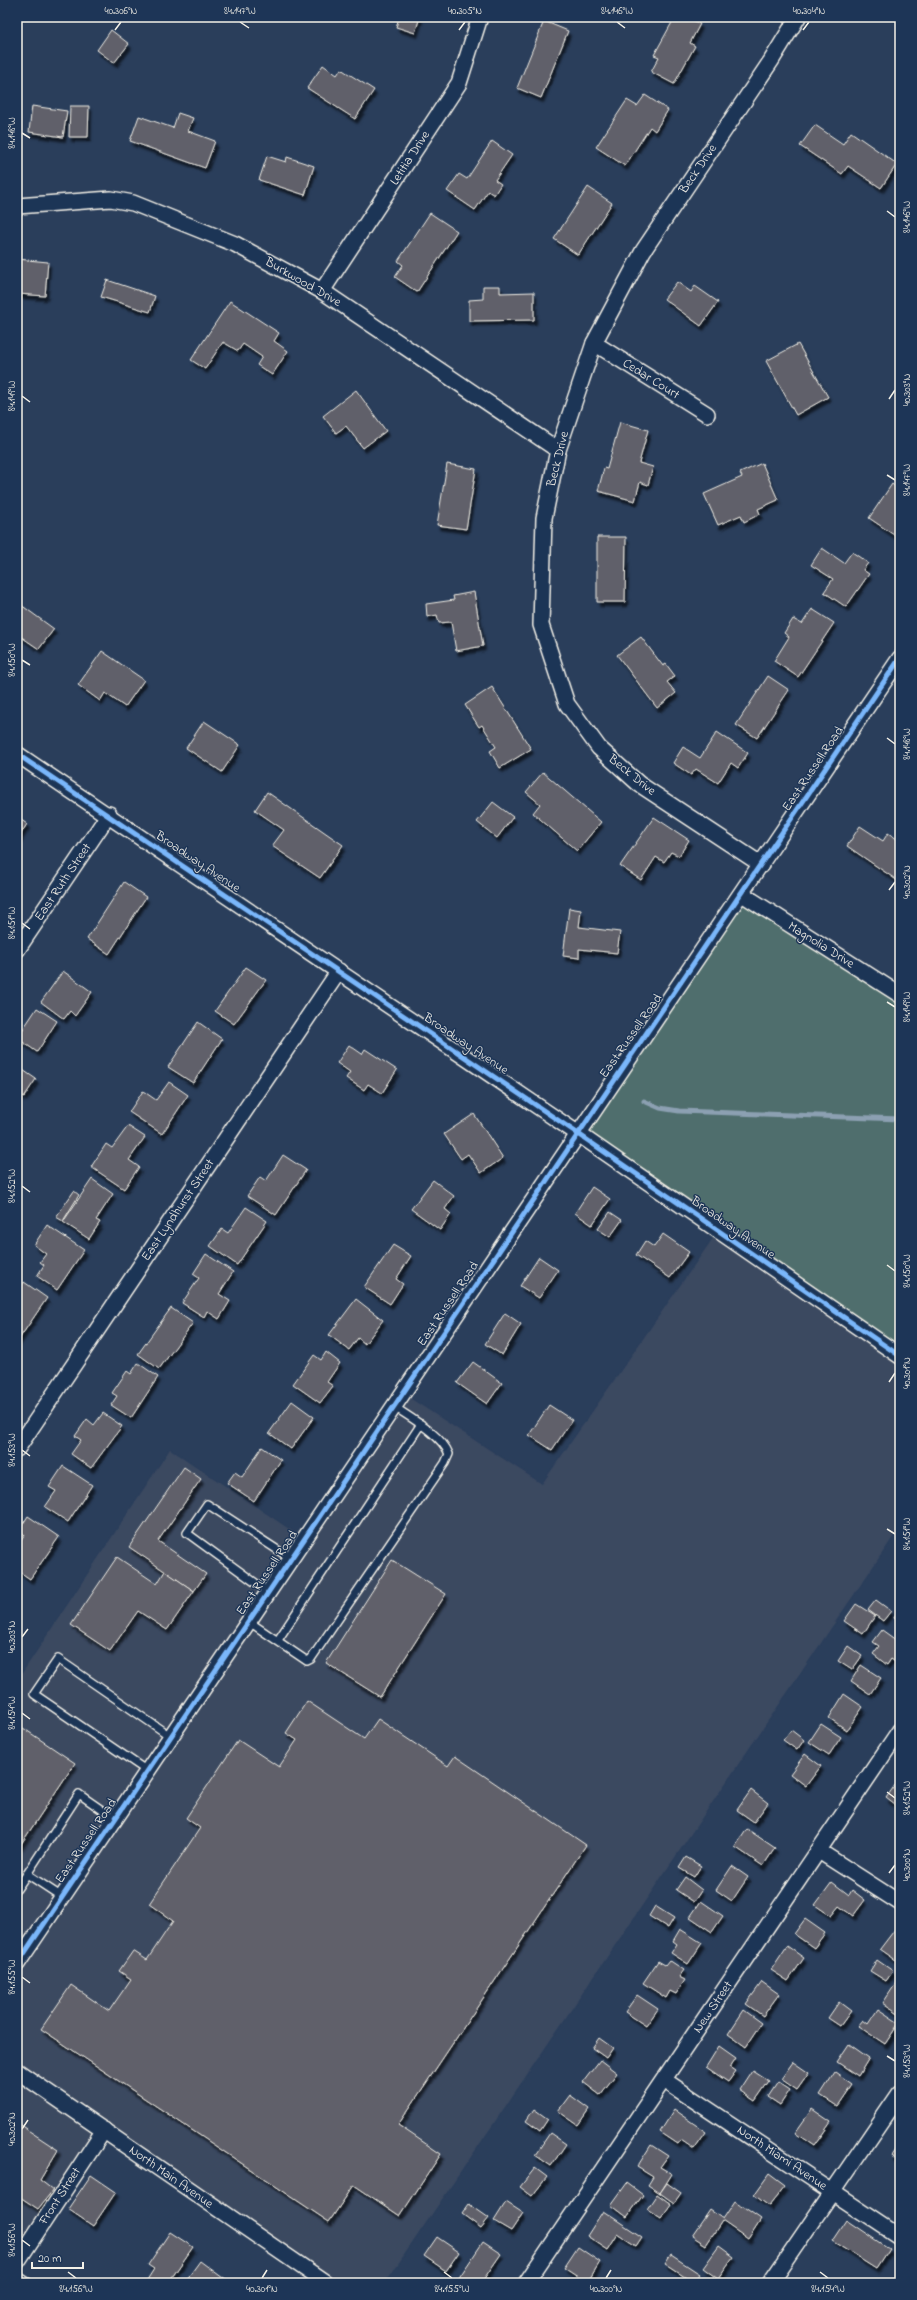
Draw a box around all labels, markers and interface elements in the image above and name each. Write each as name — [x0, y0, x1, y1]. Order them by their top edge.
text: 40.306°N — [105, 4, 138, 19]
text: 84.147°W — [224, 4, 256, 19]
text: 40.305°N — [448, 4, 482, 19]
text: 84.146°W — [601, 4, 633, 19]
text: 40.304°N — [793, 4, 825, 19]
text: 84.148°W — [5, 117, 20, 149]
street label: Letitia Drive — [385, 127, 435, 189]
street label: Beck Drive — [674, 140, 722, 199]
text: 84.146°W — [900, 201, 915, 233]
street label: Burkwood Drive — [260, 252, 345, 312]
street label: Cedar Court — [619, 354, 684, 404]
text: 40.303°N — [900, 374, 915, 406]
text: 84.149°W — [5, 380, 20, 411]
street label: Beck Drive — [542, 429, 574, 490]
text: 84.147°W — [900, 464, 915, 496]
text: 84.150°W — [5, 643, 20, 677]
street label: East Russell Road — [778, 722, 849, 815]
text: 84.148°W — [900, 728, 915, 760]
street label: Beck Drive — [603, 749, 660, 800]
street label: Broadway Avenue — [150, 826, 244, 898]
street label: East Ruth Street — [30, 839, 96, 925]
text: 40.302°N — [900, 865, 915, 899]
text: 84.151°W — [5, 907, 20, 939]
street label: Magnolia Drive — [783, 917, 858, 974]
street label: East Russell Road — [595, 990, 667, 1082]
text: 84.149°W — [900, 991, 915, 1022]
street label: Broadway Avenue — [418, 1008, 512, 1080]
street label: East Lyndhurst Street — [137, 1155, 220, 1265]
text: 84.152°W — [5, 1169, 20, 1203]
street label: Broadway Avenue — [686, 1191, 779, 1265]
text: 84.150°W — [900, 1254, 915, 1288]
street label: East Russell Road — [413, 1257, 484, 1350]
text: 40.301°N — [900, 1357, 915, 1389]
text: 84.153°W — [5, 1433, 20, 1467]
text: 84.151°W — [900, 1518, 915, 1550]
street label: East Russell Road — [232, 1526, 303, 1619]
text: 40.303°N — [5, 1621, 20, 1653]
text: 84.154°W — [5, 1696, 20, 1730]
text: 84.152°W — [900, 1781, 915, 1815]
street label: East Russell Road — [51, 1794, 122, 1887]
text: 40.300°N — [900, 1848, 915, 1881]
text: 84.155°W — [5, 1959, 20, 1994]
street label: New Street — [689, 1977, 738, 2037]
text: 84.153°W — [900, 2044, 915, 2078]
text: 40.302°N — [5, 2112, 20, 2146]
street label: North Miami Avenue — [733, 2121, 831, 2195]
street label: North Main Avenue — [125, 2141, 217, 2213]
street label: Front Street — [34, 2163, 86, 2229]
text: 84.156°W — [5, 2223, 20, 2257]
scale bar — [32, 2244, 83, 2270]
text: 20 m — [38, 2250, 61, 2268]
text: 84.156°W — [59, 2282, 93, 2297]
text: 40.301°N — [246, 2282, 278, 2297]
text: 84.155°W — [435, 2282, 470, 2297]
text: 40.300°N — [590, 2282, 623, 2297]
text: 84.154°W — [811, 2282, 845, 2297]

